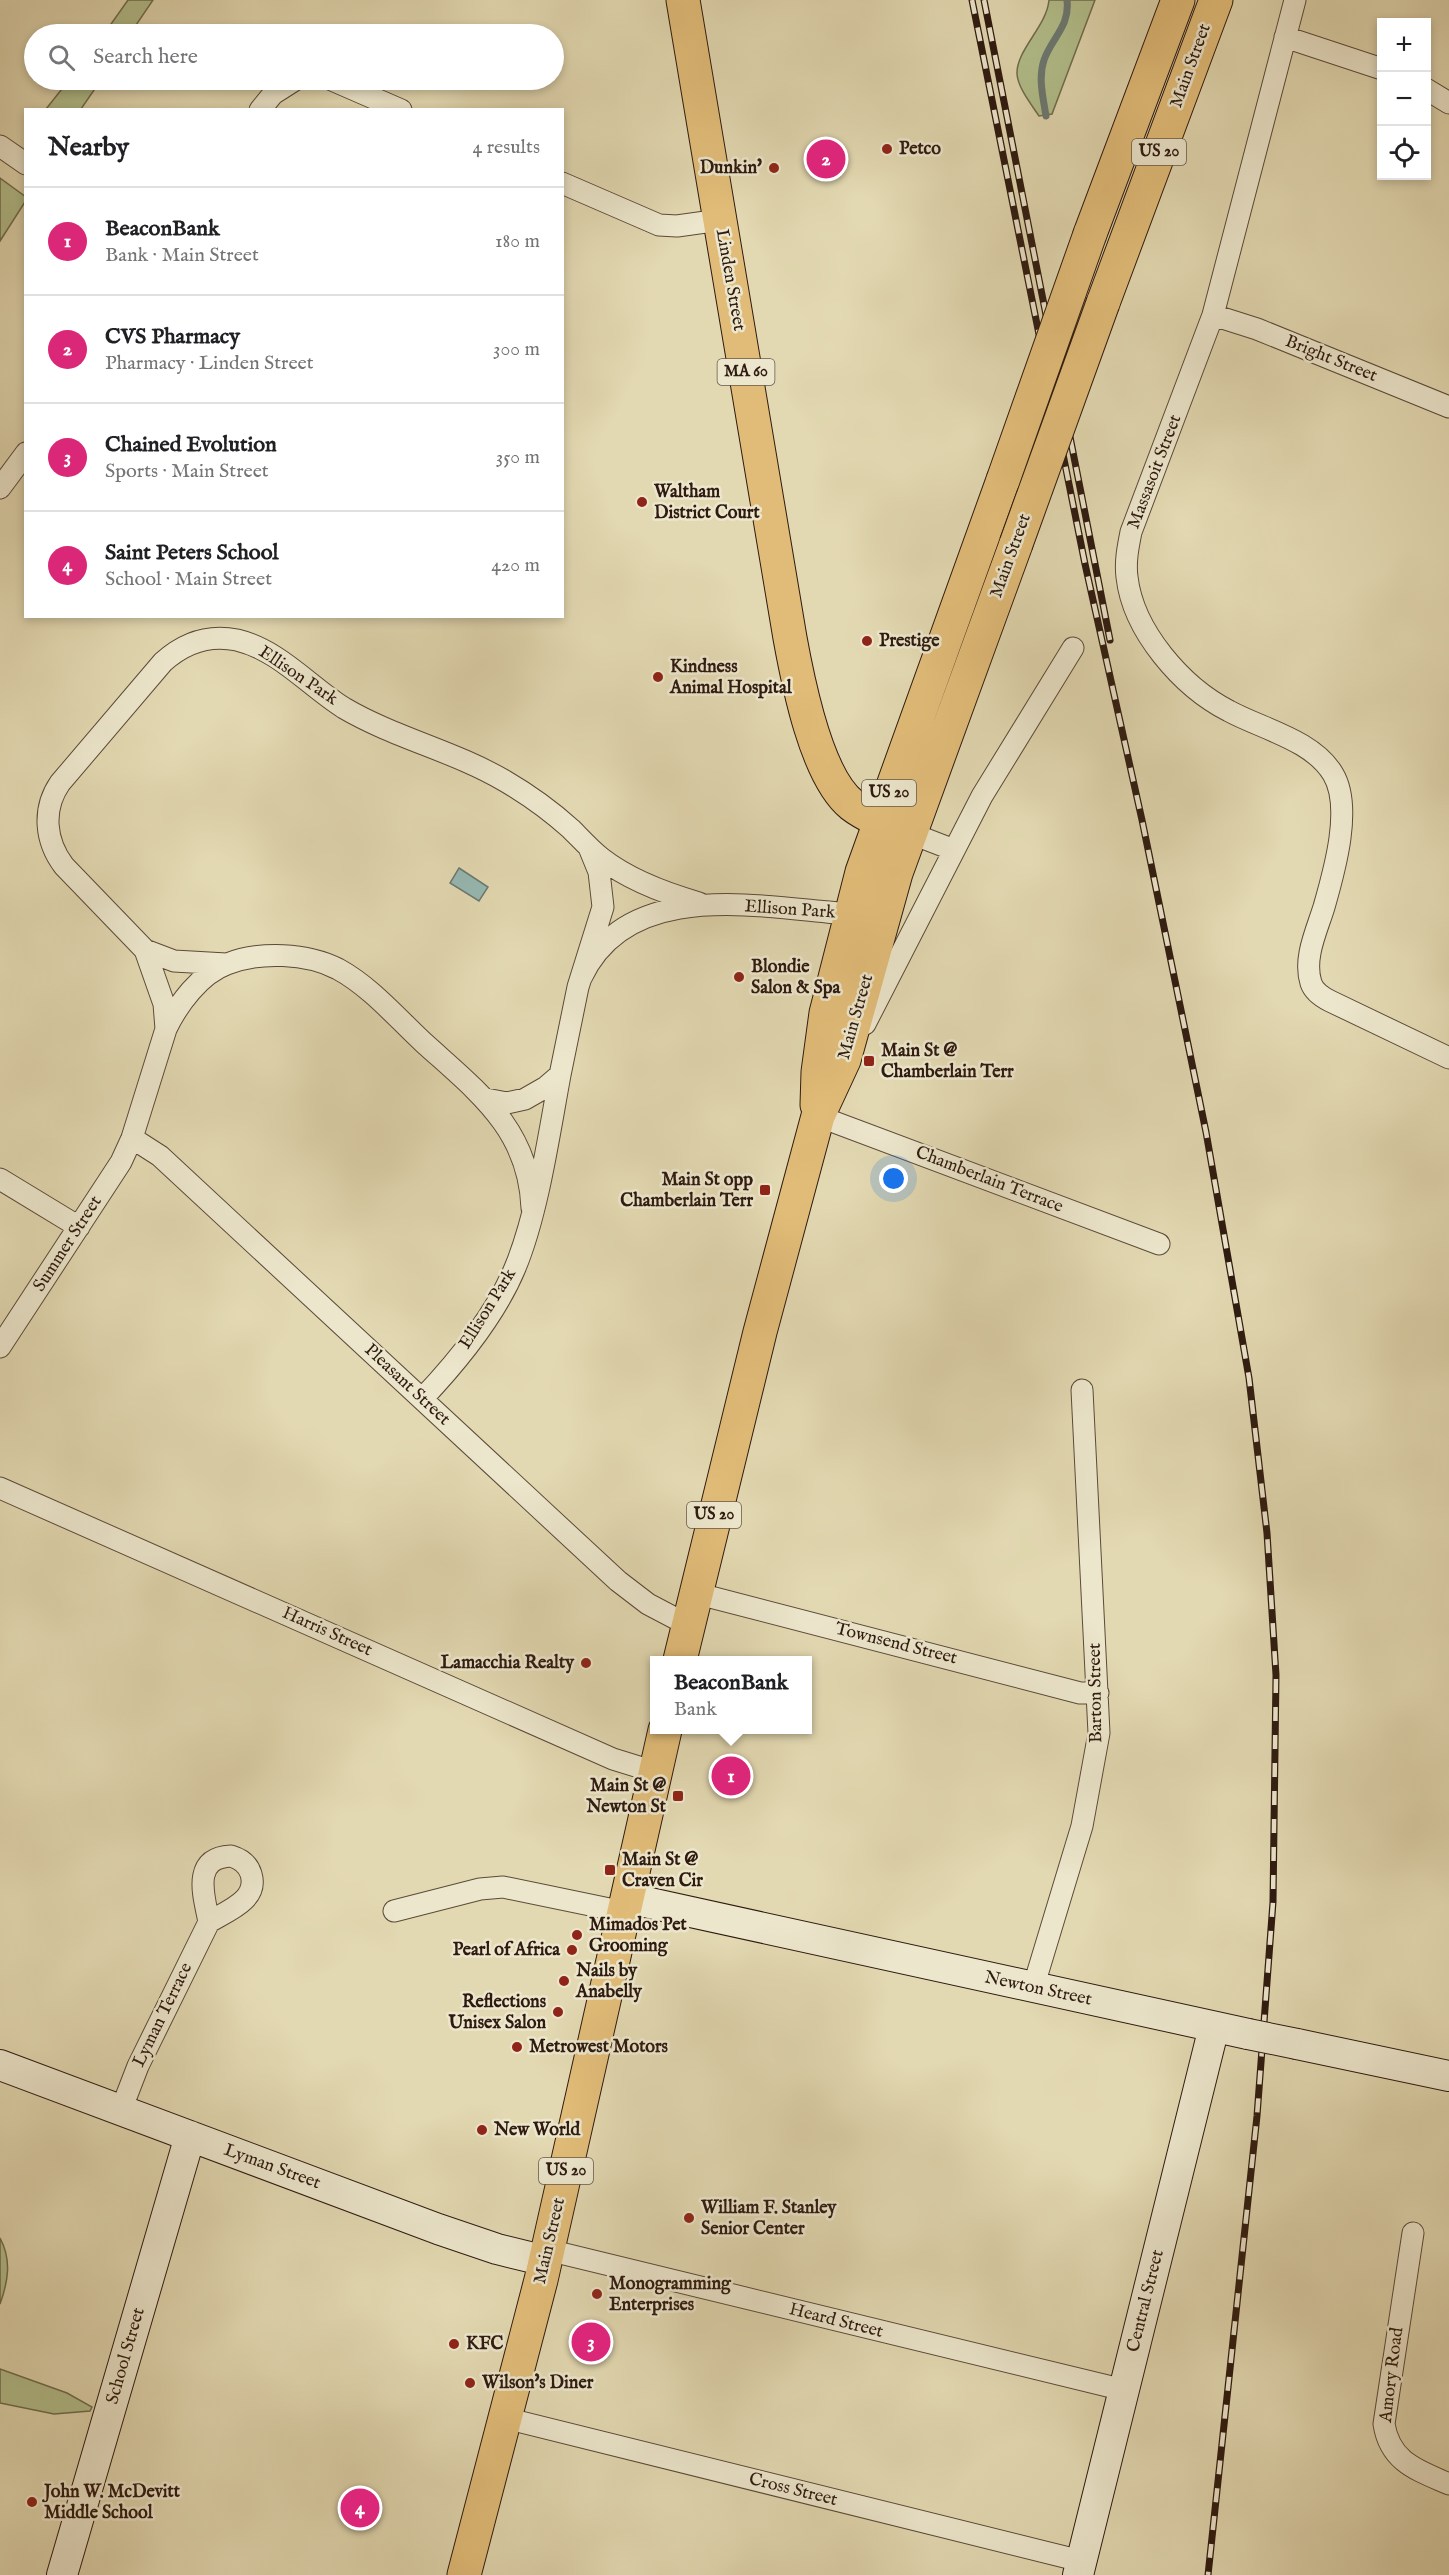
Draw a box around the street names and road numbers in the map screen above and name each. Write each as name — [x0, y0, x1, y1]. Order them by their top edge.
street label: Main Street — [1165, 21, 1217, 111]
road number: US 20 — [1132, 139, 1186, 165]
street label: Linden Street — [710, 227, 750, 333]
street label: Bright Street — [1282, 330, 1380, 388]
road number: MA 60 — [718, 359, 774, 385]
street label: Massasoit Street — [1123, 412, 1187, 532]
street label: Main Street — [985, 511, 1037, 601]
street label: Ellison Park — [254, 641, 342, 711]
road number: US 20 — [862, 780, 916, 806]
street label: Ellison Park — [744, 895, 836, 925]
street label: Main Street — [833, 972, 879, 1062]
street label: Chamberlain Terrace — [912, 1141, 1066, 1219]
street label: Summer Street — [28, 1192, 108, 1296]
street label: Ellison Park — [454, 1264, 522, 1354]
street label: Pleasant Street — [359, 1339, 455, 1431]
road number: US 20 — [687, 1502, 741, 1528]
street label: Harris Street — [278, 1602, 376, 1662]
street label: Townsend Street — [833, 1618, 959, 1670]
street label: Barton Street — [1084, 1643, 1108, 1743]
street label: Lyman Terrace — [128, 1959, 198, 2071]
street label: Newton Street — [982, 1966, 1094, 2012]
street label: Lyman Street — [221, 2139, 323, 2195]
road number: US 20 — [539, 2158, 593, 2184]
street label: Main Street — [529, 2196, 571, 2286]
street label: Central Street — [1122, 2247, 1170, 2355]
street label: Heard Street — [787, 2298, 885, 2344]
street label: School Street — [101, 2305, 151, 2407]
street label: Amory Road — [1375, 2326, 1409, 2425]
street label: Cross Street — [746, 2468, 840, 2512]

